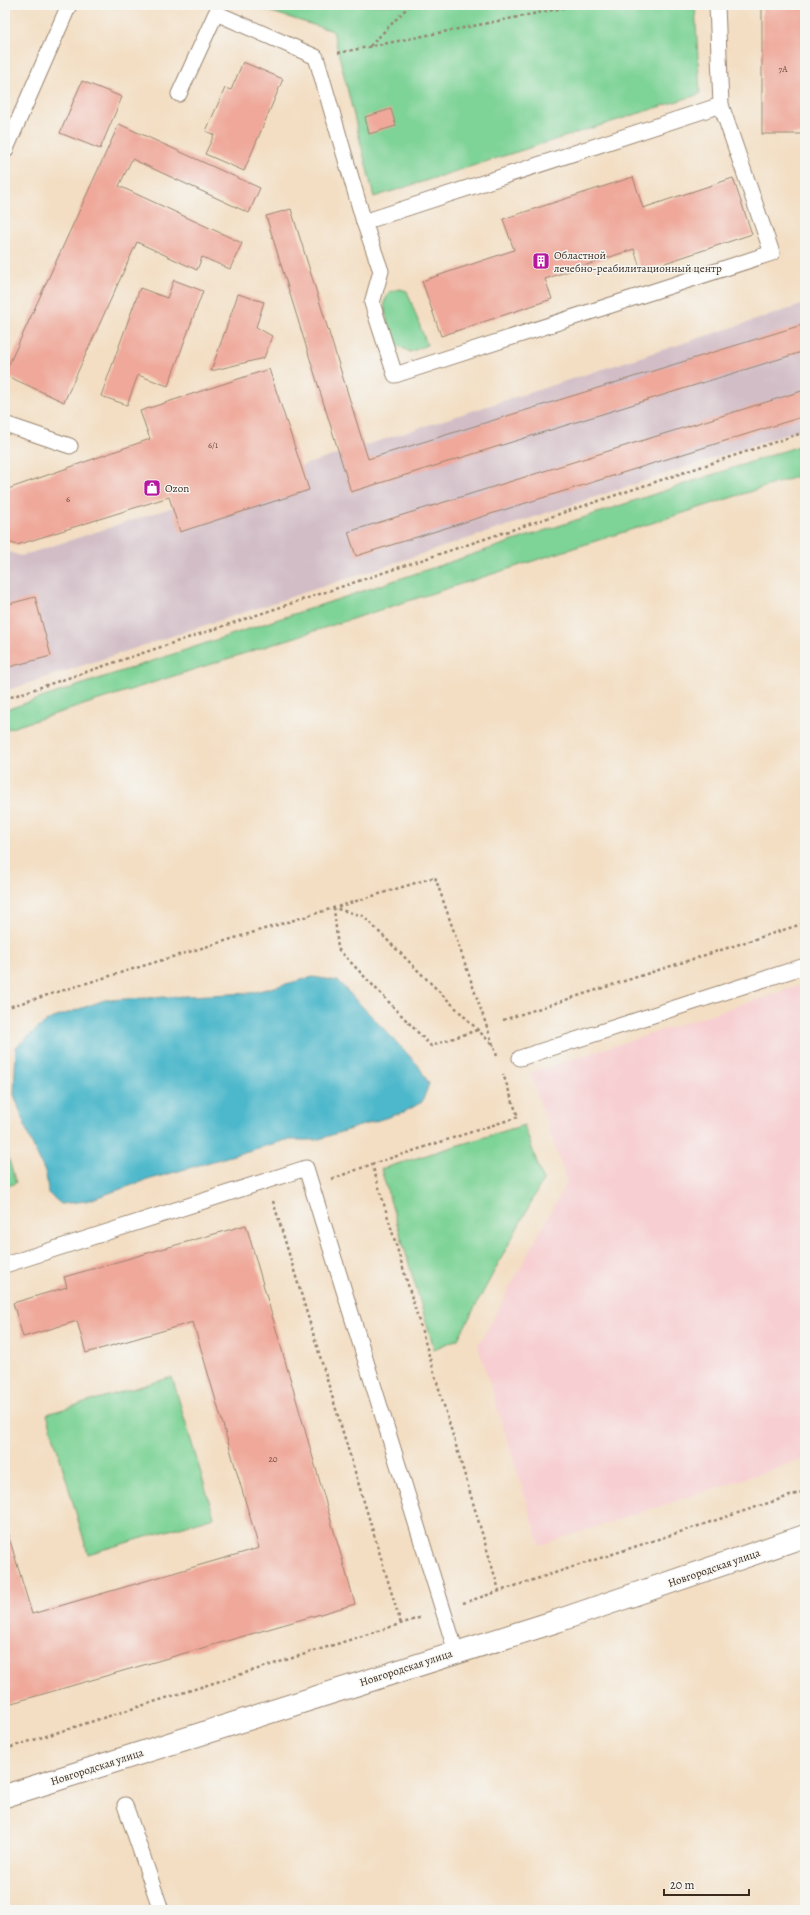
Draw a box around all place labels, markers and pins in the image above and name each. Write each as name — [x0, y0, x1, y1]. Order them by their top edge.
place label: Областной лечебно-реабилитационный центр — [554, 248, 722, 276]
building icon: Областной лечебно-реабилитационный центр — [531, 251, 551, 271]
shop icon: Ozon — [142, 478, 162, 498]
place label: Ozon — [165, 481, 189, 496]

